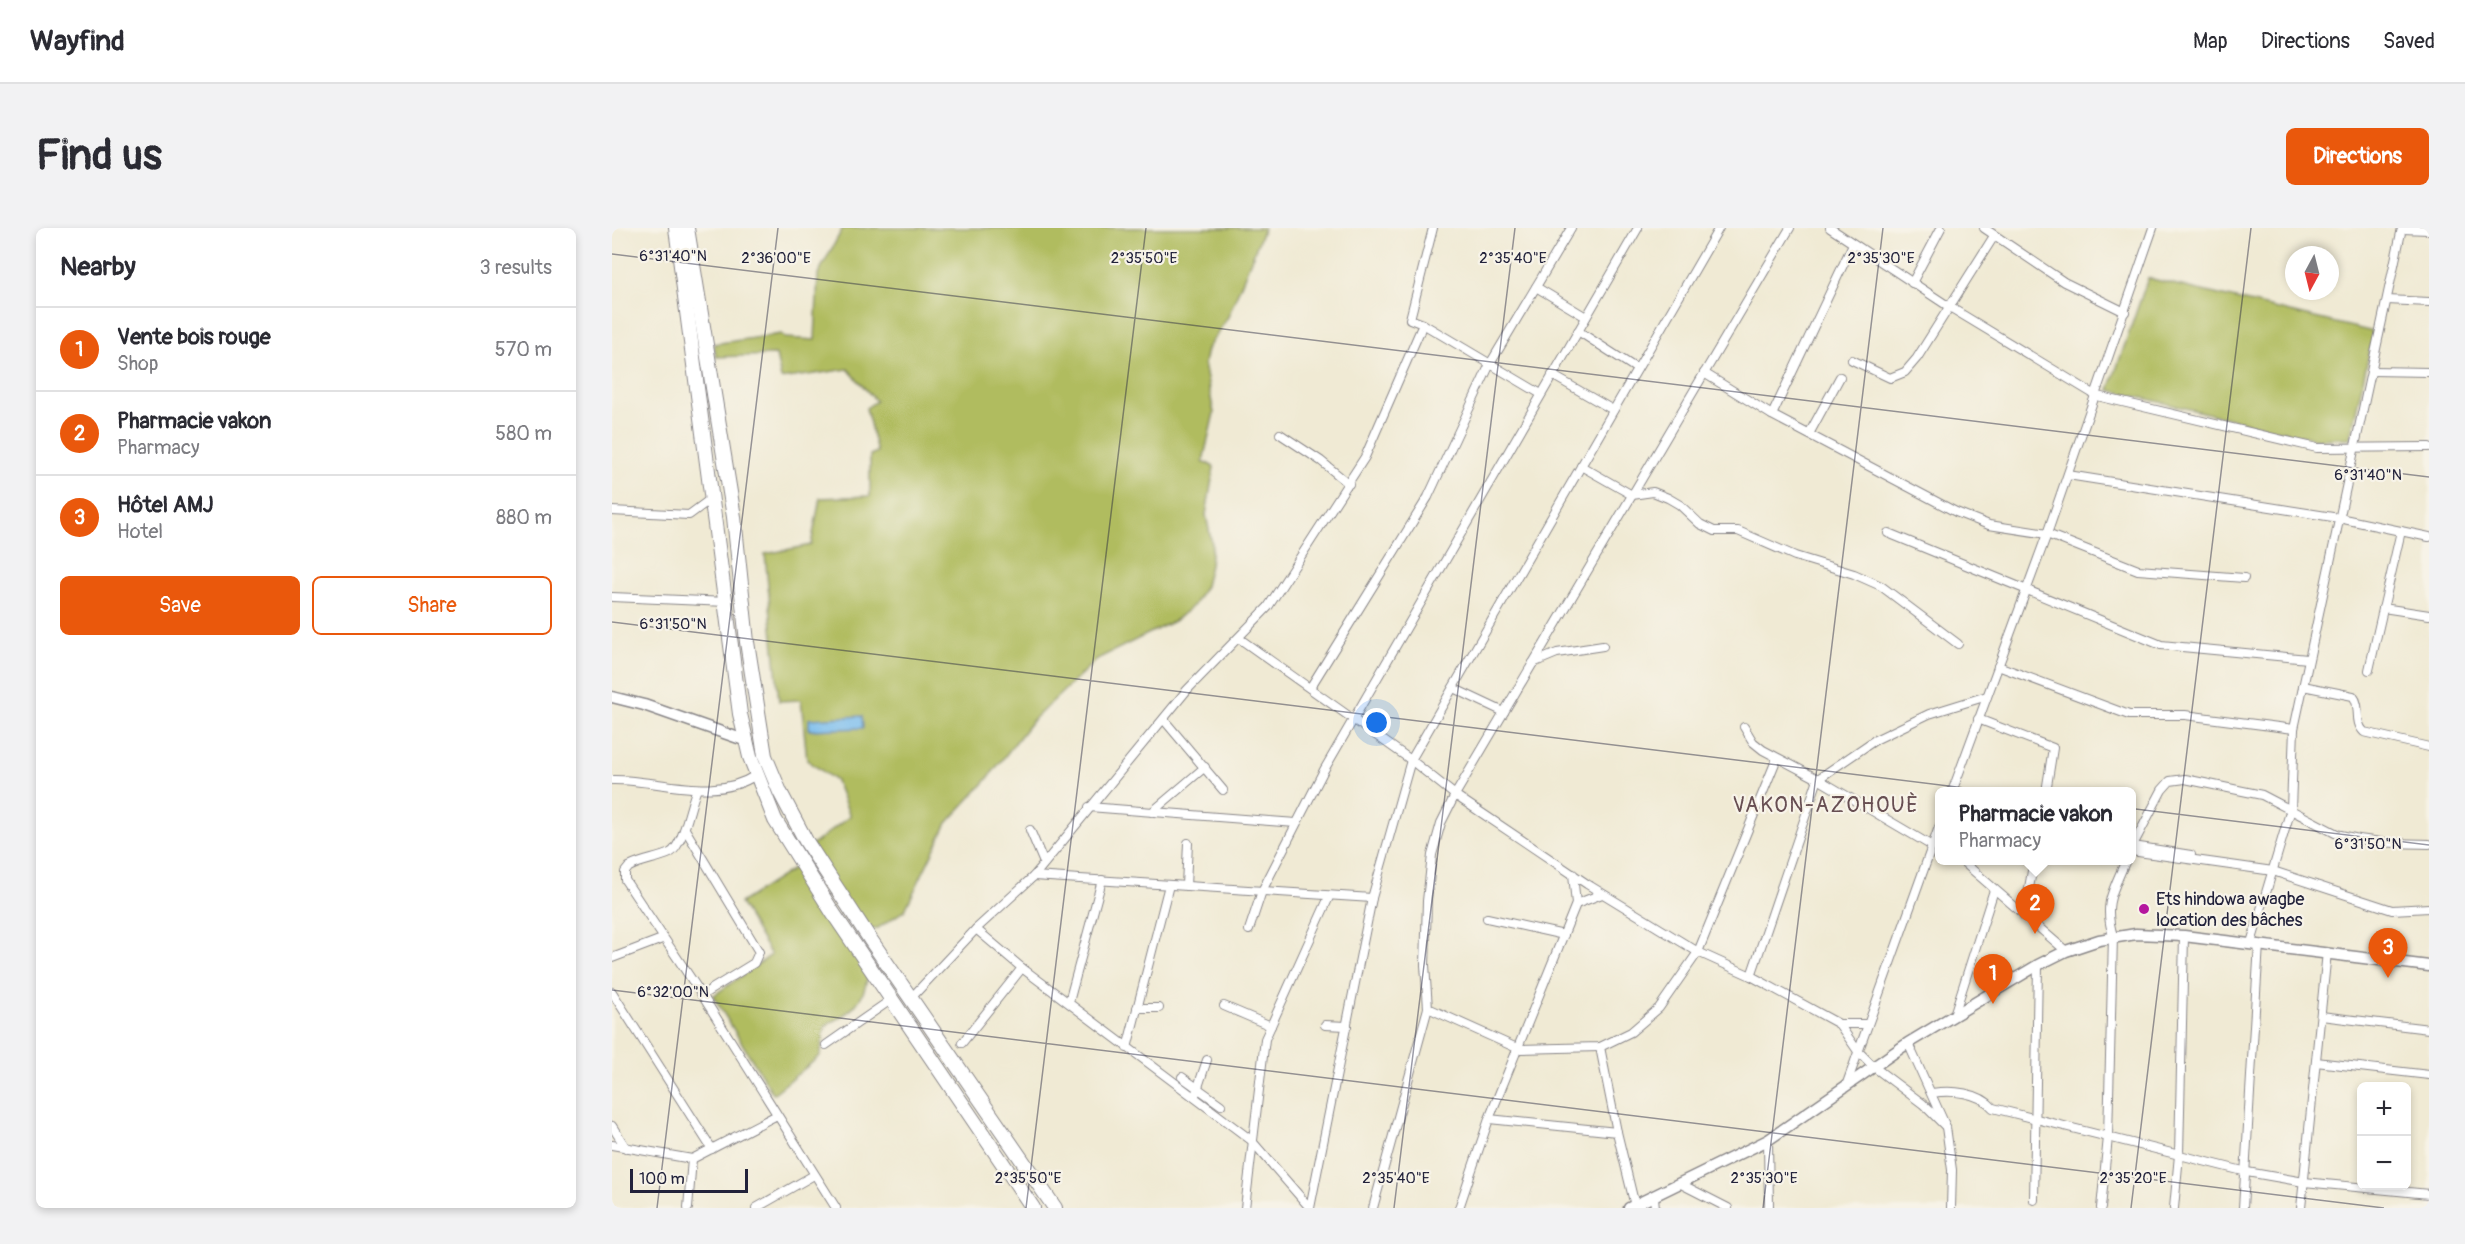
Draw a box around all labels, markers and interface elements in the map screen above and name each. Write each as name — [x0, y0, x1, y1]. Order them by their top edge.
text: Wayfind — [30, 24, 125, 59]
text: Map — [2193, 28, 2228, 55]
text: Directions — [2261, 28, 2350, 55]
text: Saved — [2383, 28, 2435, 55]
button: Directions — [2286, 128, 2429, 185]
text: Find us — [36, 130, 162, 182]
north arrow — [2285, 246, 2339, 300]
text: 6°31'40"N — [639, 247, 707, 266]
text: 2°36'00"E — [741, 249, 811, 268]
text: 2°35'50"E — [1111, 249, 1178, 268]
text: 2°35'40"E — [1479, 249, 1547, 268]
text: 2°35'30"E — [1848, 249, 1915, 268]
text: Nearby — [60, 251, 136, 283]
text: 3 results — [480, 255, 552, 280]
text: Vente bois rouge — [117, 323, 271, 351]
text: 1 — [76, 337, 83, 362]
text: 570 m — [495, 337, 552, 362]
text: Shop — [117, 351, 158, 376]
text: Pharmacie vakon — [117, 407, 271, 435]
text: 2 — [74, 421, 85, 446]
text: 580 m — [495, 421, 552, 446]
text: Pharmacy — [117, 435, 200, 460]
text: 6°31'40"N — [2334, 466, 2402, 485]
text: Hôtel AMJ — [117, 491, 213, 519]
text: 3 — [74, 505, 85, 530]
text: 880 m — [496, 505, 552, 530]
text: Hotel — [117, 519, 163, 544]
button: Save — [60, 576, 300, 635]
button: Share — [312, 576, 552, 635]
text: 6°31'50"N — [639, 615, 707, 634]
your location — [1362, 708, 1391, 737]
popup — [1935, 787, 2136, 865]
district label: VAKON-AZOHOUÈ — [1733, 792, 1919, 819]
text: Pharmacie vakon — [1958, 800, 2113, 828]
text: Pharmacy — [1958, 828, 2041, 853]
text: 6°31'50"N — [2334, 835, 2402, 854]
pin: 2 — [2016, 884, 2054, 934]
place label: Ets hindowa awagbe location des bâches — [2156, 888, 2305, 932]
marker: Ets hindowa awagbe location des bâches — [2137, 902, 2151, 916]
pin: 3 — [2368, 928, 2408, 978]
pin: 1 — [1974, 954, 2012, 1004]
text: 6°32'00"N — [637, 983, 709, 1002]
map controls — [2357, 1082, 2411, 1190]
button: + — [2357, 1082, 2411, 1136]
button: − — [2357, 1136, 2411, 1190]
scale bar — [630, 1166, 748, 1194]
text: 100 m — [639, 1169, 685, 1189]
text: 2°35'50"E — [995, 1169, 1062, 1188]
text: 2°35'40"E — [1362, 1169, 1430, 1188]
text: 2°35'30"E — [1731, 1169, 1798, 1188]
text: 2°35'20"E — [2100, 1169, 2167, 1188]

